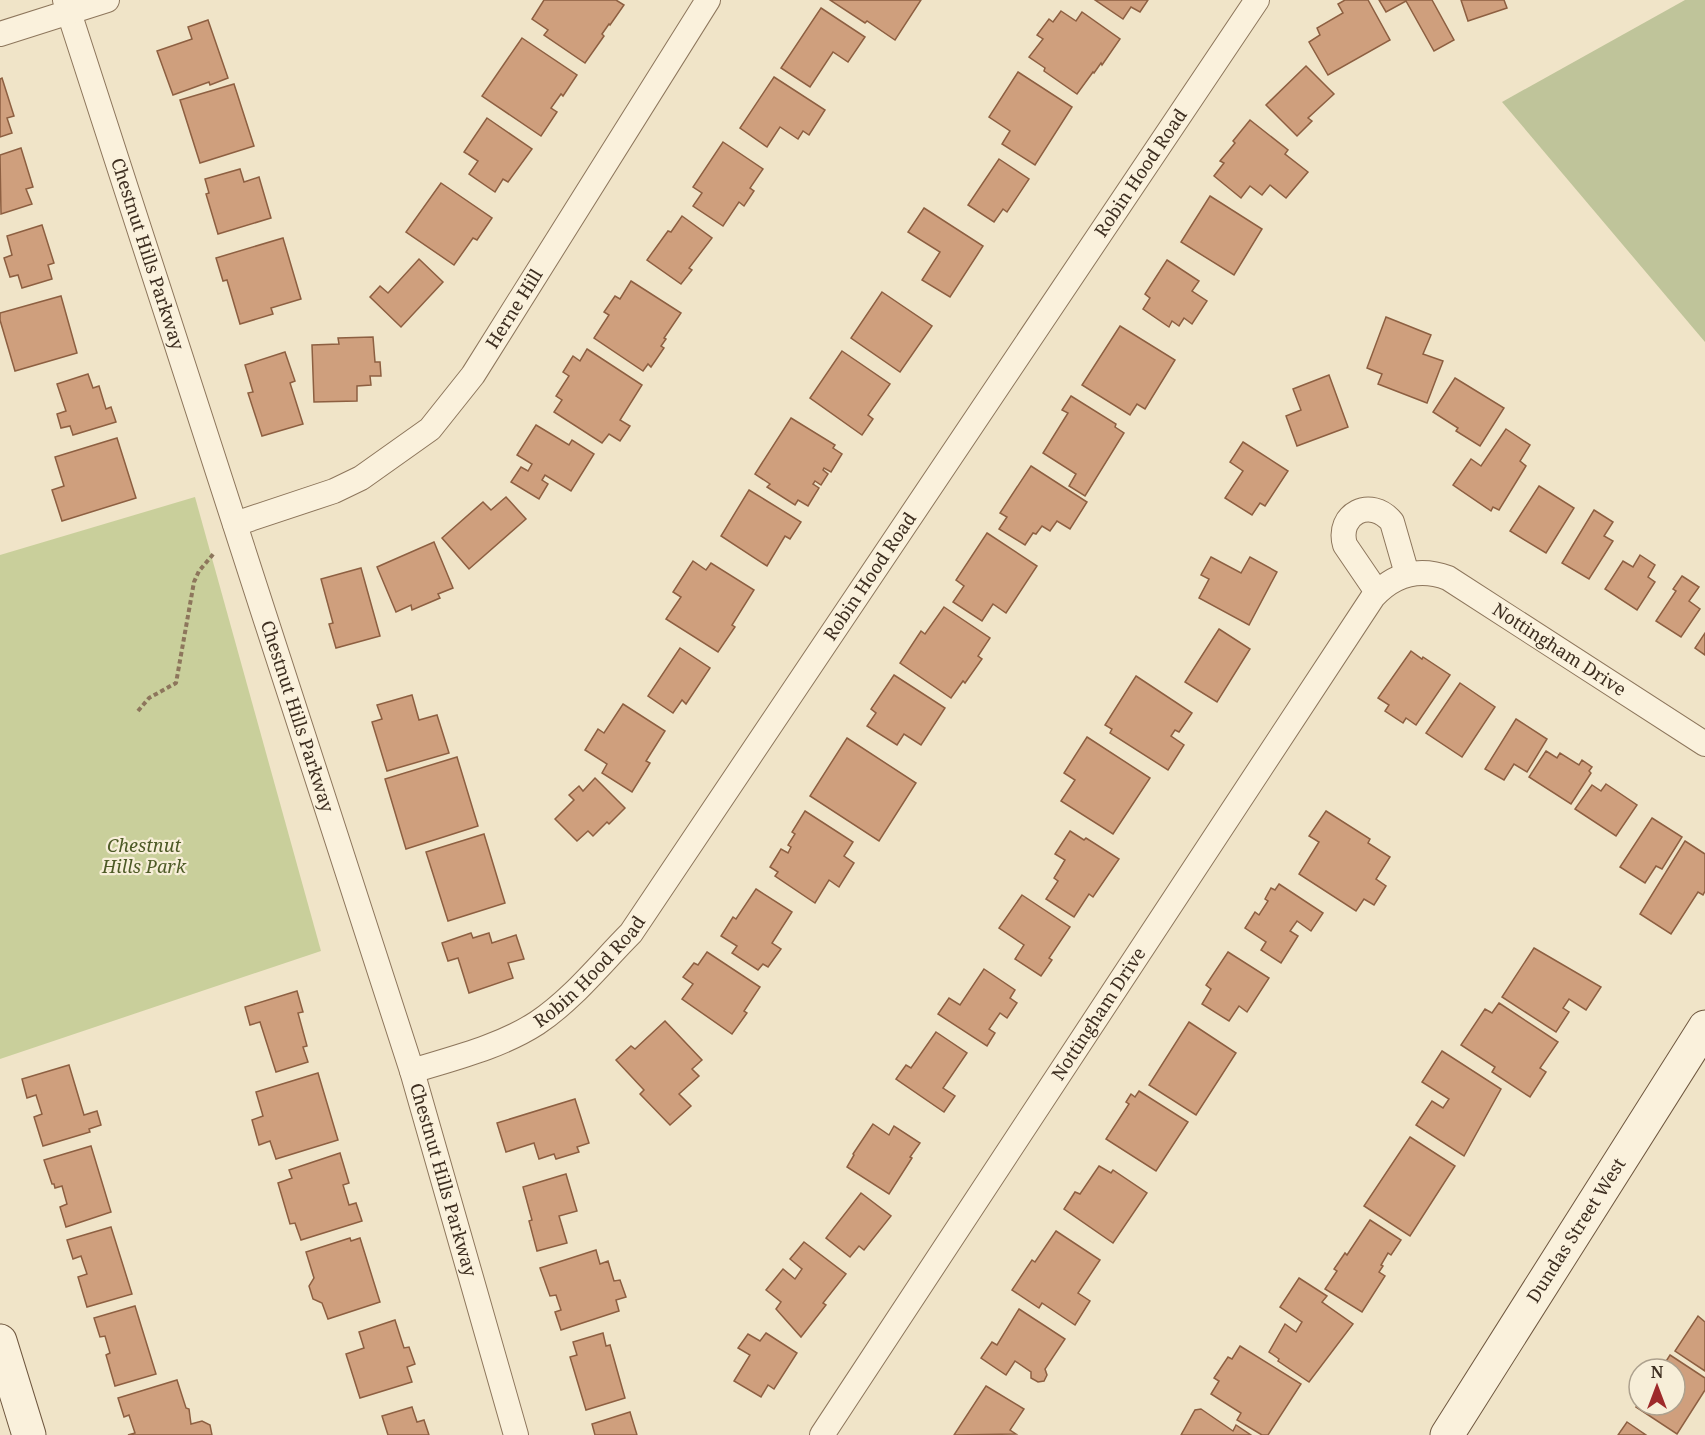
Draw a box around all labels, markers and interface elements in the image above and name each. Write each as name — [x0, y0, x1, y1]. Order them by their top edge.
street label: Robin Hood Road — [1088, 104, 1192, 241]
street label: Chestnut Hills Parkway — [106, 155, 191, 353]
street label: Herne Hill — [480, 264, 548, 353]
street label: Robin Hood Road — [818, 507, 921, 645]
street label: Nottingham Drive — [1488, 597, 1631, 701]
street label: Chestnut Hills Parkway — [256, 617, 341, 816]
park label: Chestnut Hills Park — [101, 833, 187, 878]
street label: Robin Hood Road — [529, 911, 650, 1033]
street label: Nottingham Drive — [1046, 942, 1151, 1085]
street label: Chestnut Hills Parkway — [405, 1080, 483, 1280]
street label: Dundas Street West — [1521, 1153, 1630, 1307]
north arrow — [1627, 1357, 1687, 1417]
text: N — [1651, 1361, 1664, 1383]

